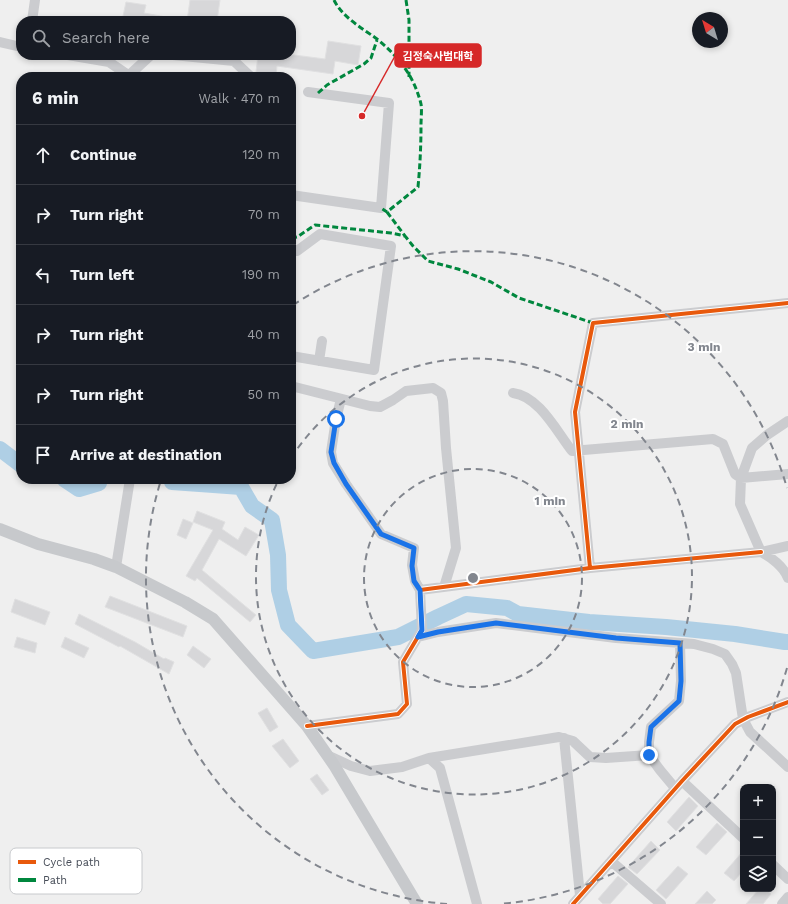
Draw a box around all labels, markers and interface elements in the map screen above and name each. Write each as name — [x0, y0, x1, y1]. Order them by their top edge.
north arrow — [692, 12, 728, 48]
search box — [16, 16, 296, 60]
icon: search — [30, 27, 52, 49]
text: Search here — [62, 29, 150, 47]
callout: 김정숙사범대학 — [395, 44, 481, 67]
text: 김정숙사범대학 — [403, 50, 473, 63]
text: 6 min — [32, 88, 79, 108]
text: Walk · 470 m — [199, 91, 280, 106]
icon: ahead — [32, 144, 54, 166]
text: Continue — [70, 146, 137, 164]
text: 120 m — [242, 147, 280, 162]
icon: right — [32, 204, 54, 226]
text: Turn right — [70, 206, 143, 224]
text: 70 m — [248, 207, 280, 222]
icon: left — [32, 264, 54, 286]
text: Turn left — [70, 266, 134, 284]
text: 190 m — [242, 267, 280, 282]
icon: right — [32, 324, 54, 346]
text: Turn right — [70, 326, 143, 344]
text: 40 m — [247, 327, 280, 342]
text: 3 min — [688, 340, 720, 354]
icon: right — [32, 384, 54, 406]
text: Turn right — [70, 386, 143, 404]
text: 50 m — [248, 387, 280, 402]
route start — [327, 410, 345, 428]
text: 2 min — [611, 417, 643, 431]
icon: arrive — [32, 444, 54, 466]
text: Arrive at destination — [70, 446, 222, 464]
text: 1 min — [535, 494, 565, 508]
centre of rings — [466, 571, 480, 585]
route end — [640, 746, 658, 764]
map controls — [740, 784, 776, 892]
button: + — [740, 784, 776, 820]
button: − — [740, 820, 776, 856]
legend — [10, 848, 142, 894]
text: Cycle path — [43, 856, 100, 869]
button: layers — [740, 856, 776, 892]
text: Path — [43, 874, 67, 887]

